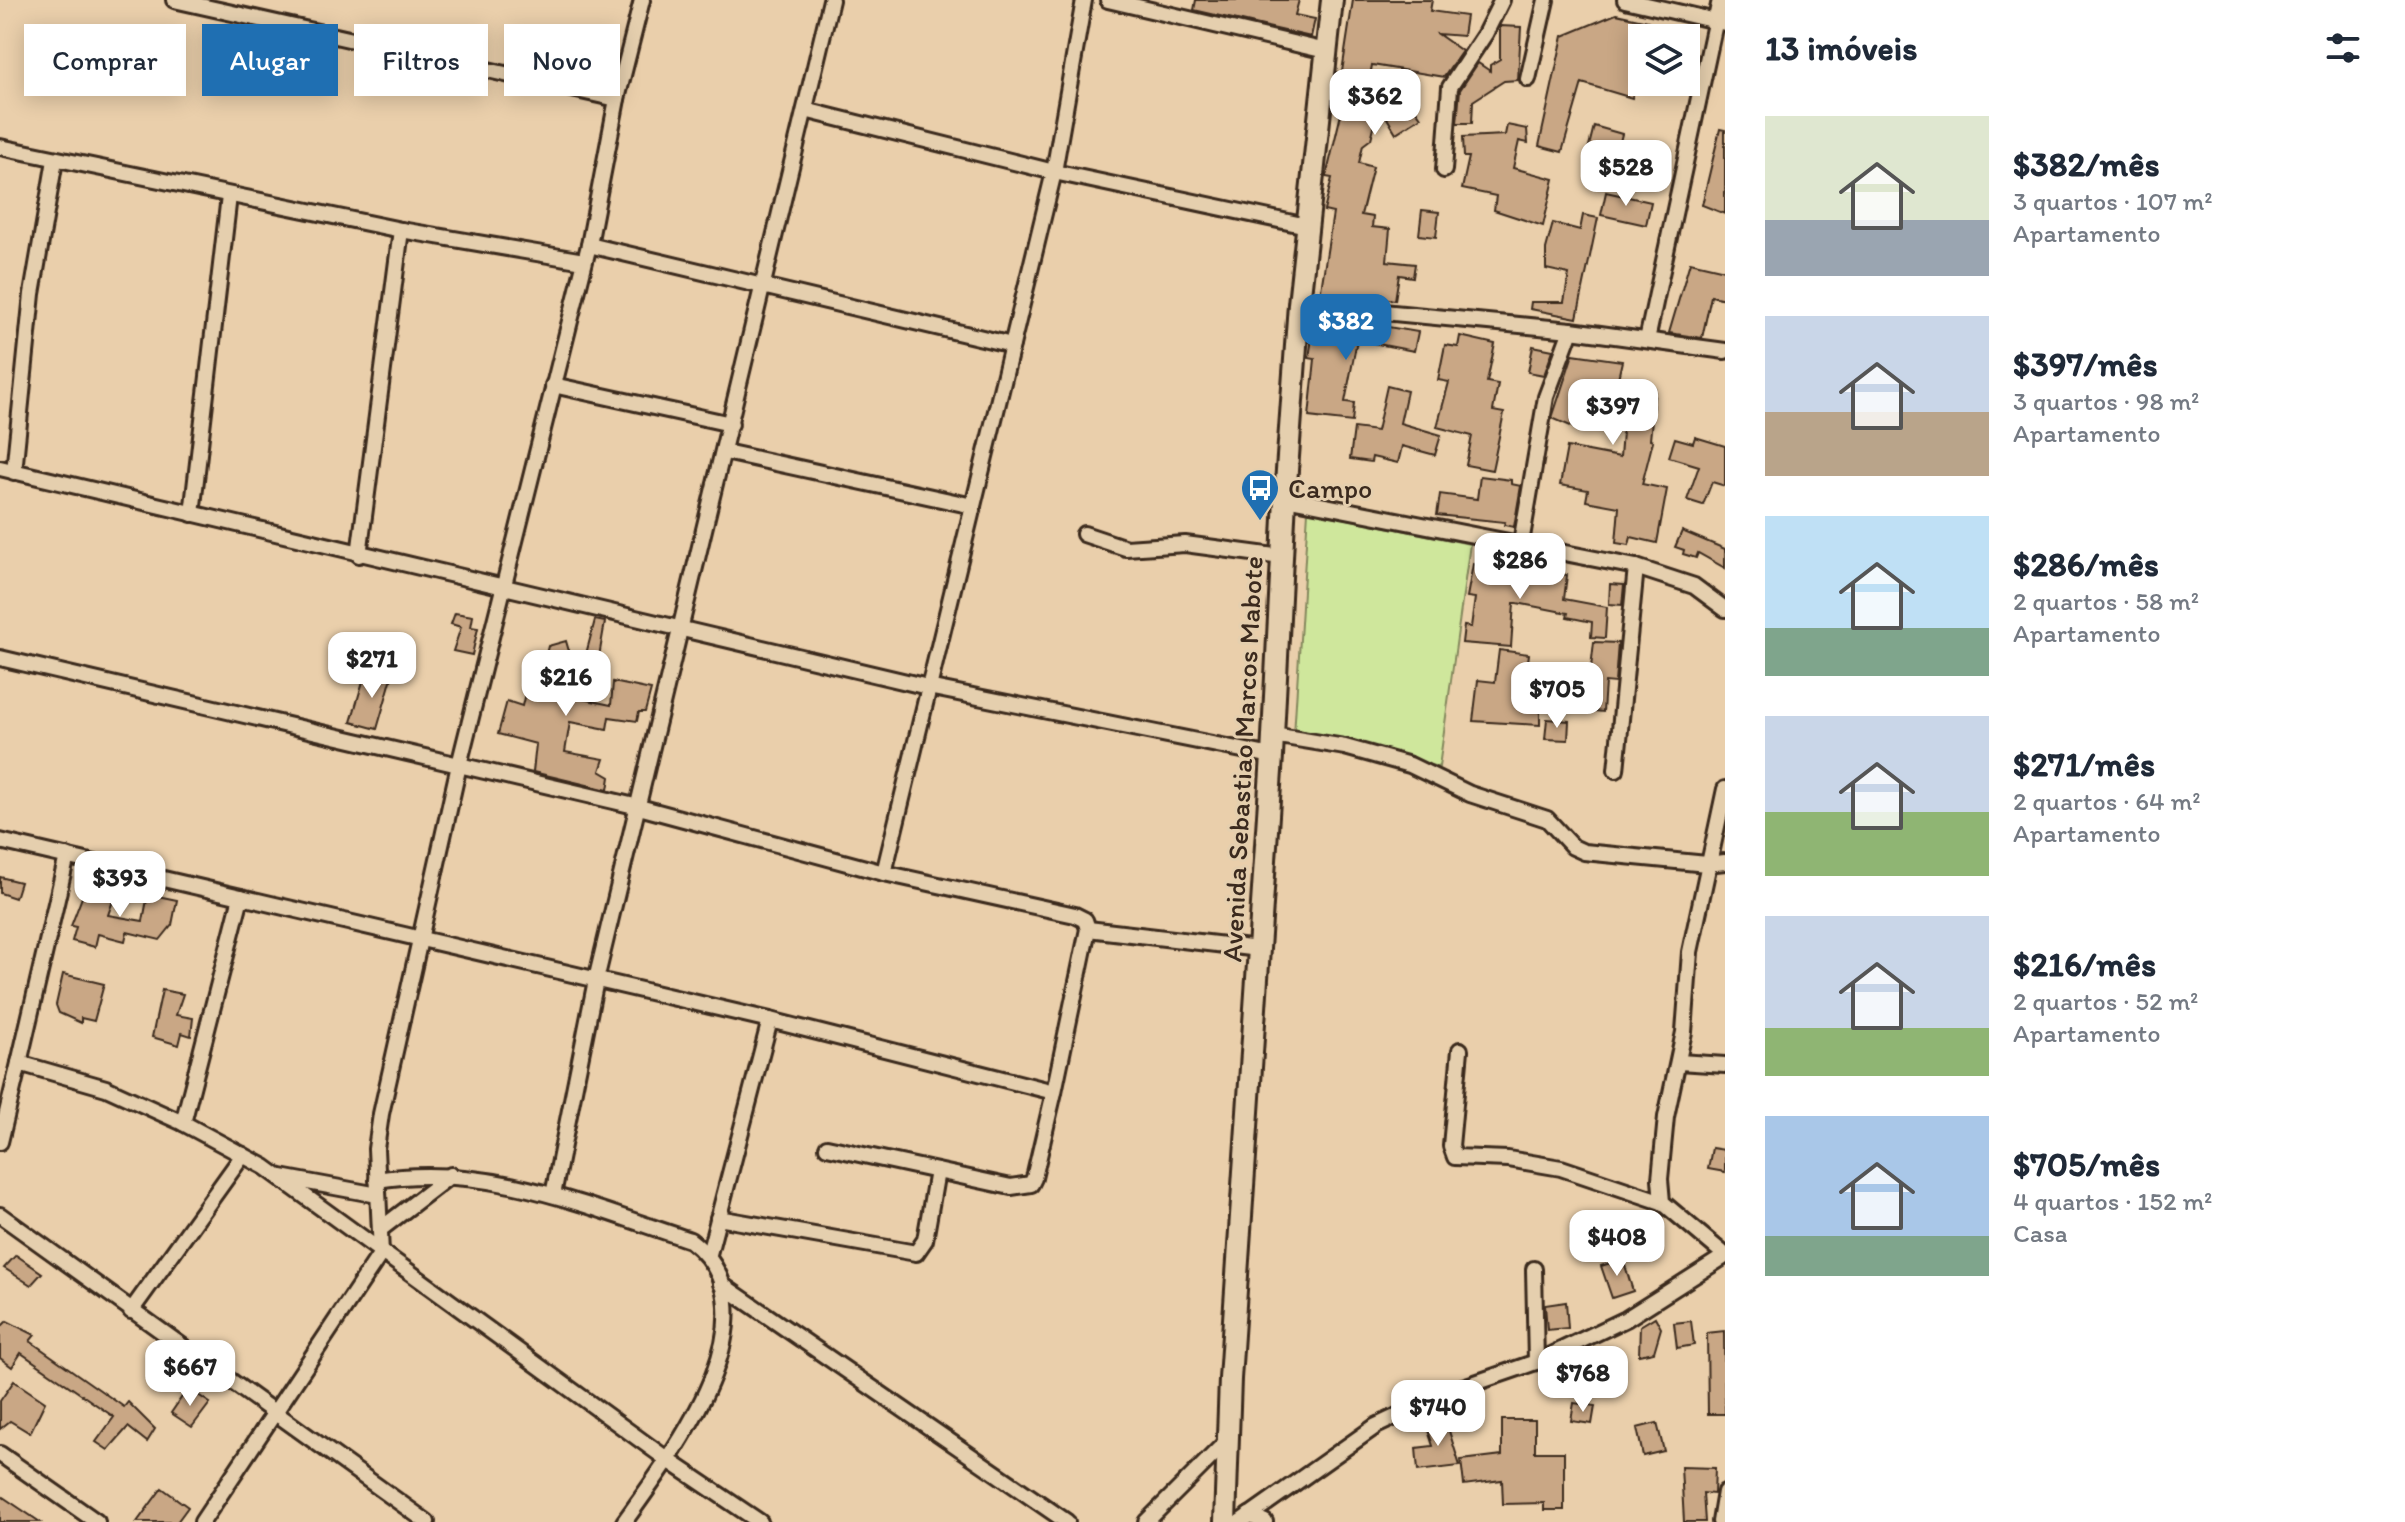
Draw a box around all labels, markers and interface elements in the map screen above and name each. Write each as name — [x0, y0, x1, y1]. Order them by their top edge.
chip: Comprar — [24, 24, 186, 96]
chip: Alugar — [202, 24, 338, 96]
chip: Filtros — [354, 24, 488, 96]
chip: Novo — [504, 24, 620, 96]
map controls — [1628, 24, 1700, 96]
button: layers — [1628, 24, 1700, 96]
icon: filters — [2321, 26, 2365, 70]
text: 13 imóveis — [1765, 28, 1918, 69]
pin: $362 — [1328, 69, 1422, 137]
text: $362 — [1348, 79, 1402, 111]
pin: $528 — [1579, 140, 1673, 208]
text: $382/mês — [2013, 144, 2160, 185]
icon: home — [1829, 148, 1925, 244]
text: $528 — [1599, 150, 1653, 182]
text: 3 quartos · 107 m² — [2013, 185, 2213, 217]
text: Apartamento — [2013, 217, 2161, 249]
pin: $382 — [1299, 294, 1393, 362]
text: $382 — [1318, 304, 1374, 336]
text: $397/mês — [2013, 344, 2158, 385]
icon: home — [1829, 348, 1925, 444]
pin: $397 — [1566, 379, 1660, 447]
text: 3 quartos · 98 m² — [2013, 385, 2199, 417]
text: $397 — [1586, 389, 1640, 421]
text: Apartamento — [2013, 417, 2161, 449]
bus stop icon: Campo — [1239, 467, 1281, 522]
place label: Campo — [1288, 471, 1372, 505]
pin: $286 — [1473, 533, 1567, 601]
text: $286 — [1493, 543, 1547, 575]
text: $286/mês — [2013, 544, 2159, 585]
icon: home — [1829, 548, 1925, 644]
street label: Avenida Sebastiao Marcos Mabote — [1214, 555, 1270, 963]
text: 2 quartos · 58 m² — [2013, 585, 2199, 617]
text: Apartamento — [2013, 617, 2161, 649]
pin: $271 — [325, 632, 419, 700]
text: $271 — [346, 642, 398, 674]
pin: $216 — [519, 650, 613, 718]
text: $216 — [540, 660, 592, 692]
pin: $705 — [1510, 662, 1604, 730]
text: $705 — [1529, 672, 1585, 704]
text: $271/mês — [2013, 744, 2155, 785]
icon: home — [1829, 748, 1925, 844]
text: 2 quartos · 64 m² — [2013, 785, 2201, 817]
text: Apartamento — [2013, 817, 2161, 849]
pin: $393 — [73, 851, 167, 919]
text: $393 — [92, 861, 148, 893]
text: $216/mês — [2013, 944, 2156, 985]
icon: home — [1829, 948, 1925, 1044]
text: 2 quartos · 52 m² — [2013, 985, 2198, 1017]
text: Apartamento — [2013, 1017, 2161, 1049]
text: $705/mês — [2013, 1144, 2160, 1185]
icon: home — [1829, 1148, 1925, 1244]
text: 4 quartos · 152 m² — [2013, 1185, 2212, 1217]
pin: $408 — [1570, 1210, 1664, 1278]
text: Casa — [2013, 1217, 2068, 1249]
text: $408 — [1587, 1220, 1647, 1252]
pin: $667 — [143, 1340, 237, 1408]
pin: $768 — [1536, 1346, 1630, 1414]
text: $667 — [163, 1350, 217, 1382]
text: $768 — [1556, 1356, 1610, 1388]
pin: $740 — [1391, 1380, 1485, 1448]
text: $740 — [1409, 1390, 1467, 1422]

